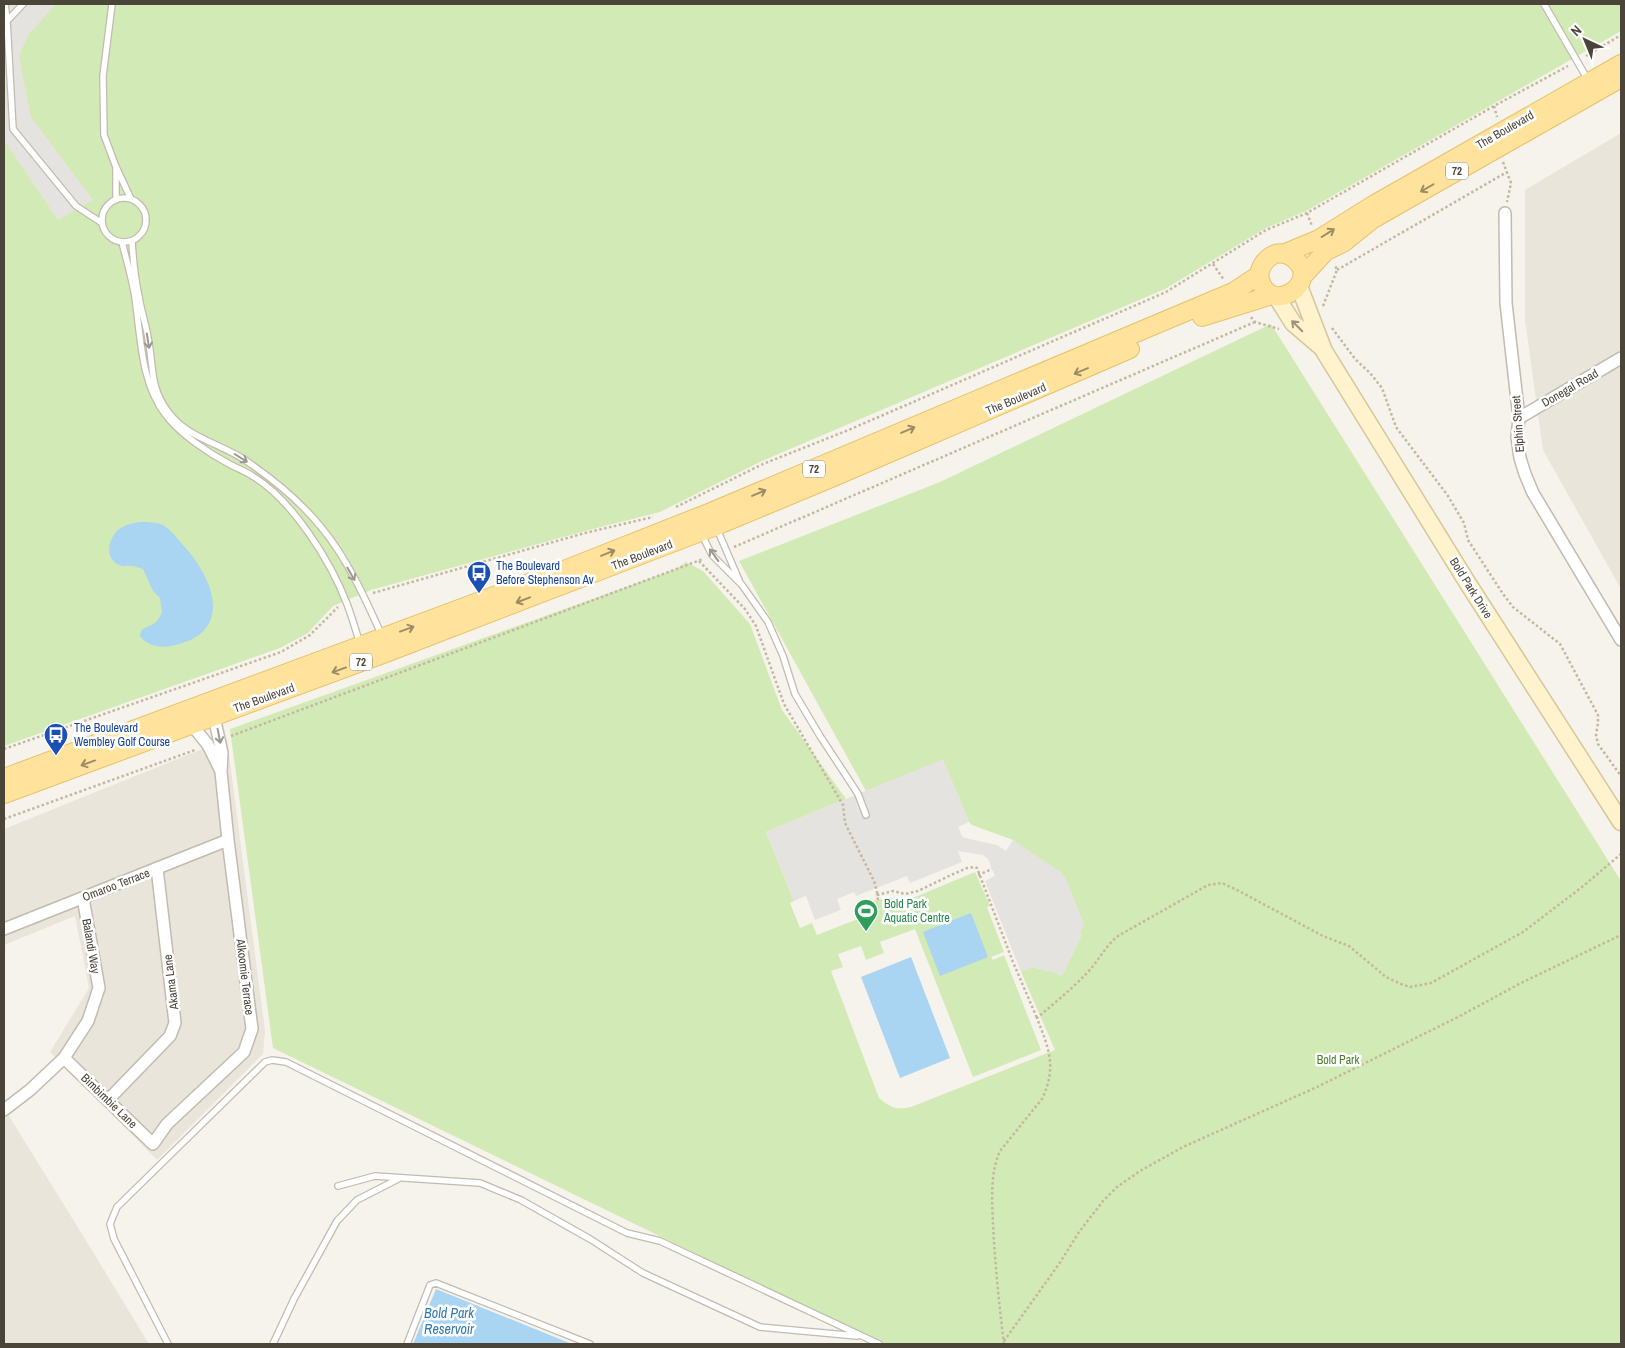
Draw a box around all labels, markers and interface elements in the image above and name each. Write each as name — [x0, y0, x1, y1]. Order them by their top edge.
north arrow — [1560, 15, 1610, 65]
text: N — [1567, 21, 1585, 40]
street label: The Boulevard — [1473, 107, 1537, 153]
road number: 72 — [1446, 162, 1468, 180]
one-way arrow — [1420, 184, 1434, 194]
one-way arrow — [1320, 228, 1334, 238]
one-way arrow — [1291, 320, 1303, 332]
one-way arrow — [144, 332, 154, 348]
street label: Donegal Road — [1539, 365, 1601, 411]
one-way arrow — [1074, 366, 1089, 376]
street label: The Boulevard — [983, 379, 1049, 419]
street label: Elphin Street — [1508, 395, 1528, 453]
one-way arrow — [900, 424, 915, 434]
one-way arrow — [233, 453, 247, 463]
road number: 72 — [803, 460, 825, 478]
one-way arrow — [751, 487, 766, 496]
street label: The Boulevard — [609, 536, 675, 574]
one-way arrow — [600, 548, 615, 557]
one-way arrow — [709, 548, 719, 562]
street label: Bold Park Drive — [1446, 555, 1496, 621]
place label: The Boulevard Before Stephenson Av — [496, 558, 594, 588]
bus stop icon: The Boulevard Before Stephenson Av — [466, 560, 492, 594]
one-way arrow — [347, 566, 357, 581]
one-way arrow — [516, 596, 532, 605]
one-way arrow — [398, 624, 414, 633]
road number: 72 — [350, 654, 372, 670]
one-way arrow — [332, 666, 347, 675]
street label: The Boulevard — [231, 680, 297, 716]
place label: The Boulevard Wembley Golf Course — [74, 720, 170, 750]
bus stop icon: The Boulevard Wembley Golf Course — [43, 722, 69, 756]
one-way arrow — [214, 728, 224, 744]
one-way arrow — [81, 759, 96, 768]
street label: Omaroo Terrace — [80, 865, 152, 905]
place label: Bold Park Aquatic Centre — [883, 896, 950, 926]
sports icon: Bold Park Aquatic Centre — [853, 898, 879, 932]
street label: Balandi Way — [78, 917, 104, 975]
street label: Alkoomie Terrace — [232, 937, 258, 1016]
street label: Akama Lane — [160, 954, 182, 1011]
park label: Bold Park — [1317, 1052, 1359, 1068]
street label: Bimbimbie Lane — [77, 1070, 141, 1132]
water label: Bold Park Reservoir — [424, 1304, 475, 1338]

